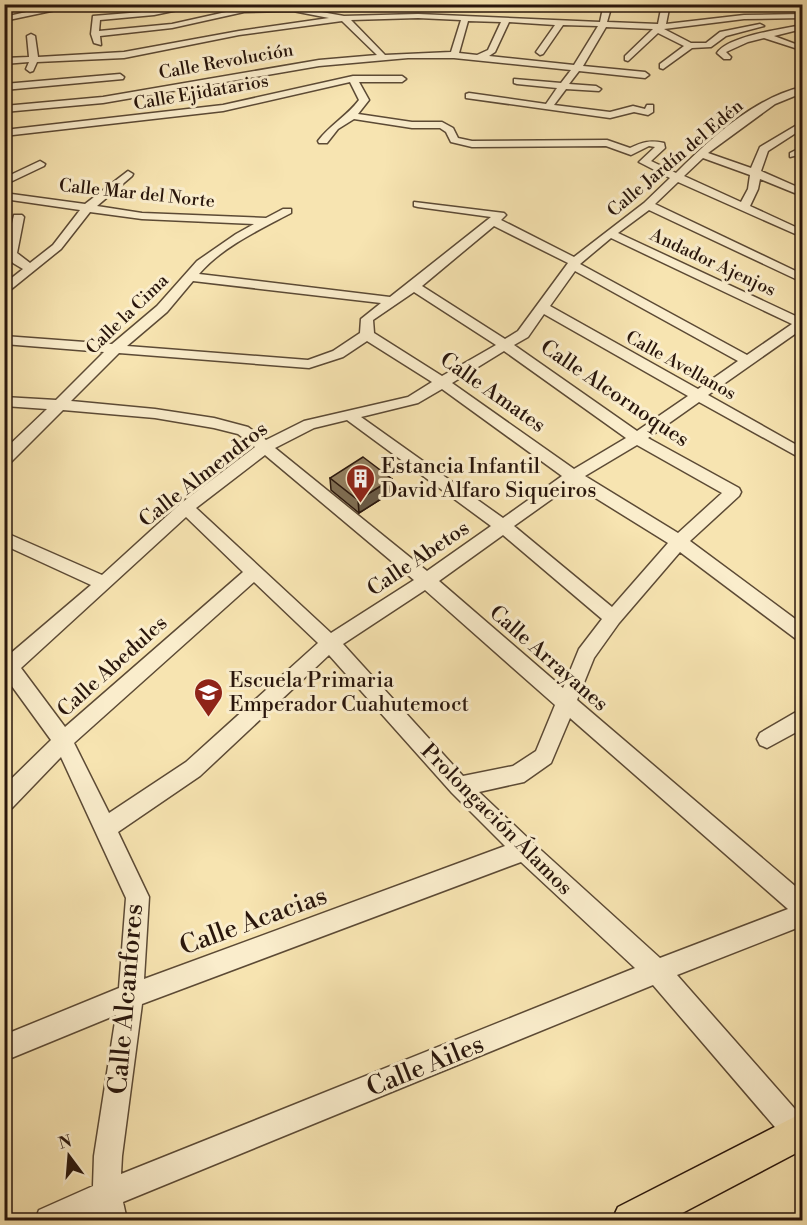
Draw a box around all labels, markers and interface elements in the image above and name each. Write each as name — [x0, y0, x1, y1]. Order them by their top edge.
street label: Calle Revolución — [157, 38, 295, 85]
street label: Calle Ejidatarios — [132, 69, 270, 116]
street label: Calle Jardín del Edén — [603, 95, 748, 222]
street label: Calle Mar del Norte — [58, 174, 216, 213]
street label: Andador Ajenjos — [645, 223, 780, 302]
street label: Calle la Cima — [81, 269, 174, 360]
street label: Calle Avellanos — [622, 326, 740, 405]
street label: Calle Alcornoques — [535, 334, 694, 453]
street label: Calle Amates — [435, 347, 550, 439]
street label: Calle Almendros — [134, 416, 273, 533]
place label: Estancia Infantil David Alfaro Siqueiros — [381, 454, 597, 504]
building icon: Estancia Infantil David Alfaro Siqueiros — [344, 462, 376, 504]
street label: Calle Abetos — [363, 515, 474, 602]
street label: Calle Arrayanes — [484, 600, 613, 717]
street label: Calle Abedules — [52, 611, 173, 723]
place label: Escuela Primaria Emperador Cuahutemoct — [229, 668, 469, 718]
school or university icon: Escuela Primaria Emperador Cuahutemoct — [192, 676, 224, 718]
street label: Prolongación Álamos — [415, 737, 579, 901]
street label: Calle Acacias — [175, 879, 331, 962]
street label: Calle Alcanfores — [102, 902, 150, 1096]
street label: Calle Ailes — [362, 1028, 489, 1104]
north arrow — [39, 1126, 99, 1186]
text: N — [56, 1131, 74, 1154]

